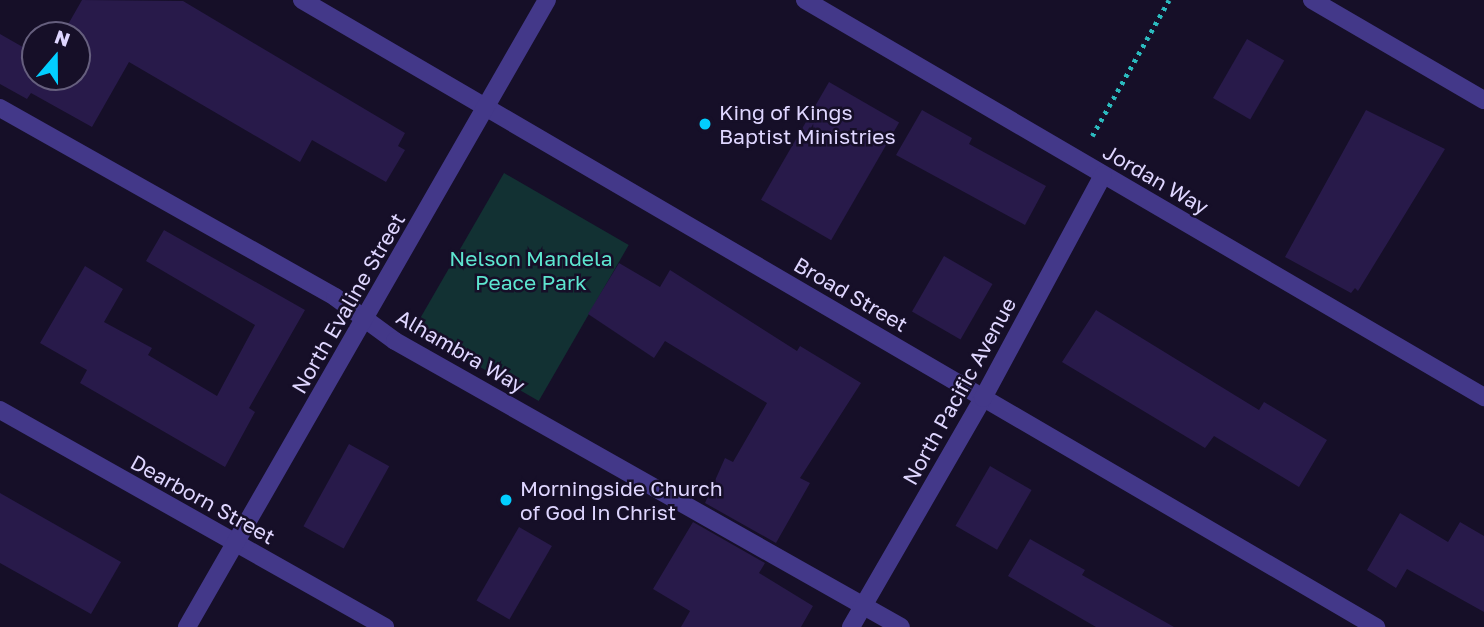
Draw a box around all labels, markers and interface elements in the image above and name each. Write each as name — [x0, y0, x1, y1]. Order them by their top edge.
north arrow — [21, 21, 91, 91]
text: N — [52, 24, 73, 51]
place label: King of Kings Baptist Ministries — [719, 99, 896, 149]
marker: King of Kings Baptist Ministries — [697, 116, 713, 132]
street label: Jordan Way — [1099, 139, 1213, 219]
street label: North Evaline Street — [286, 208, 410, 398]
park label: Nelson Mandela Peace Park — [449, 245, 613, 295]
street label: Broad Street — [790, 251, 912, 337]
street label: North Pacific Avenue — [897, 293, 1021, 489]
street label: Alhambra Way — [392, 304, 530, 398]
street label: Dearborn Street — [126, 449, 280, 549]
place label: Morningside Church of God In Christ — [520, 475, 723, 525]
marker: Morningside Church of God In Christ — [498, 492, 514, 508]

